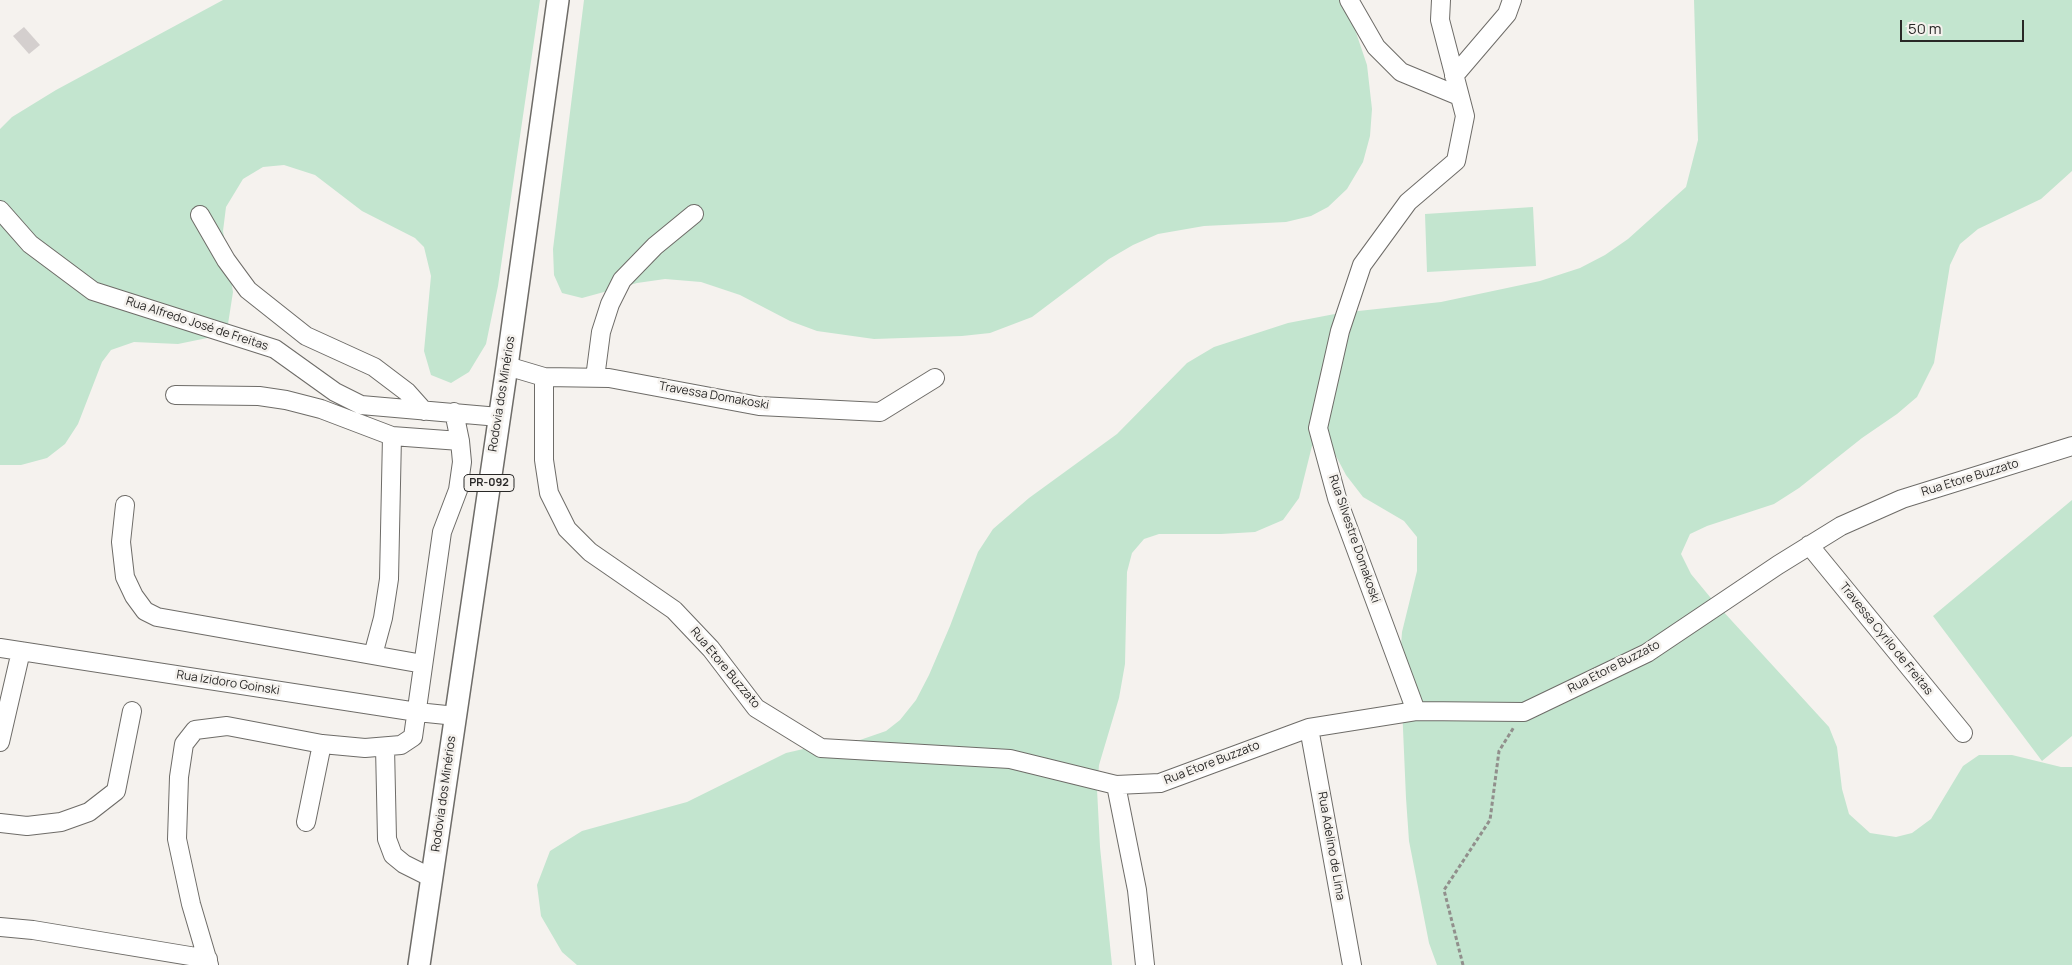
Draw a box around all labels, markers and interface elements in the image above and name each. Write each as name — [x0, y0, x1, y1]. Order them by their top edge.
scale bar — [1902, 10, 2026, 42]
text: 50 m — [1908, 18, 1942, 39]
street label: Rua Alfredo José de Freitas — [124, 294, 270, 354]
street label: Rodovia dos Minérios — [486, 335, 518, 453]
street label: Travessa Domakoski — [658, 379, 770, 413]
street label: Rua Etore Buzzato — [1920, 456, 2020, 500]
street label: Rua Silvestre Domakoski — [1325, 473, 1383, 605]
road number: PR-092 — [464, 474, 514, 492]
street label: Travessa Cyrilo de Freitas — [1836, 580, 1936, 698]
street label: Rua Etore Buzzato — [687, 625, 763, 711]
street label: Rua Etore Buzzato — [1566, 638, 1662, 696]
street label: Rua Izidoro Goinski — [175, 668, 281, 698]
street label: Rodovia dos Minérios — [429, 735, 459, 853]
street label: Rua Etore Buzzato — [1162, 738, 1262, 788]
street label: Rua Adelino de Lima — [1314, 791, 1348, 901]

